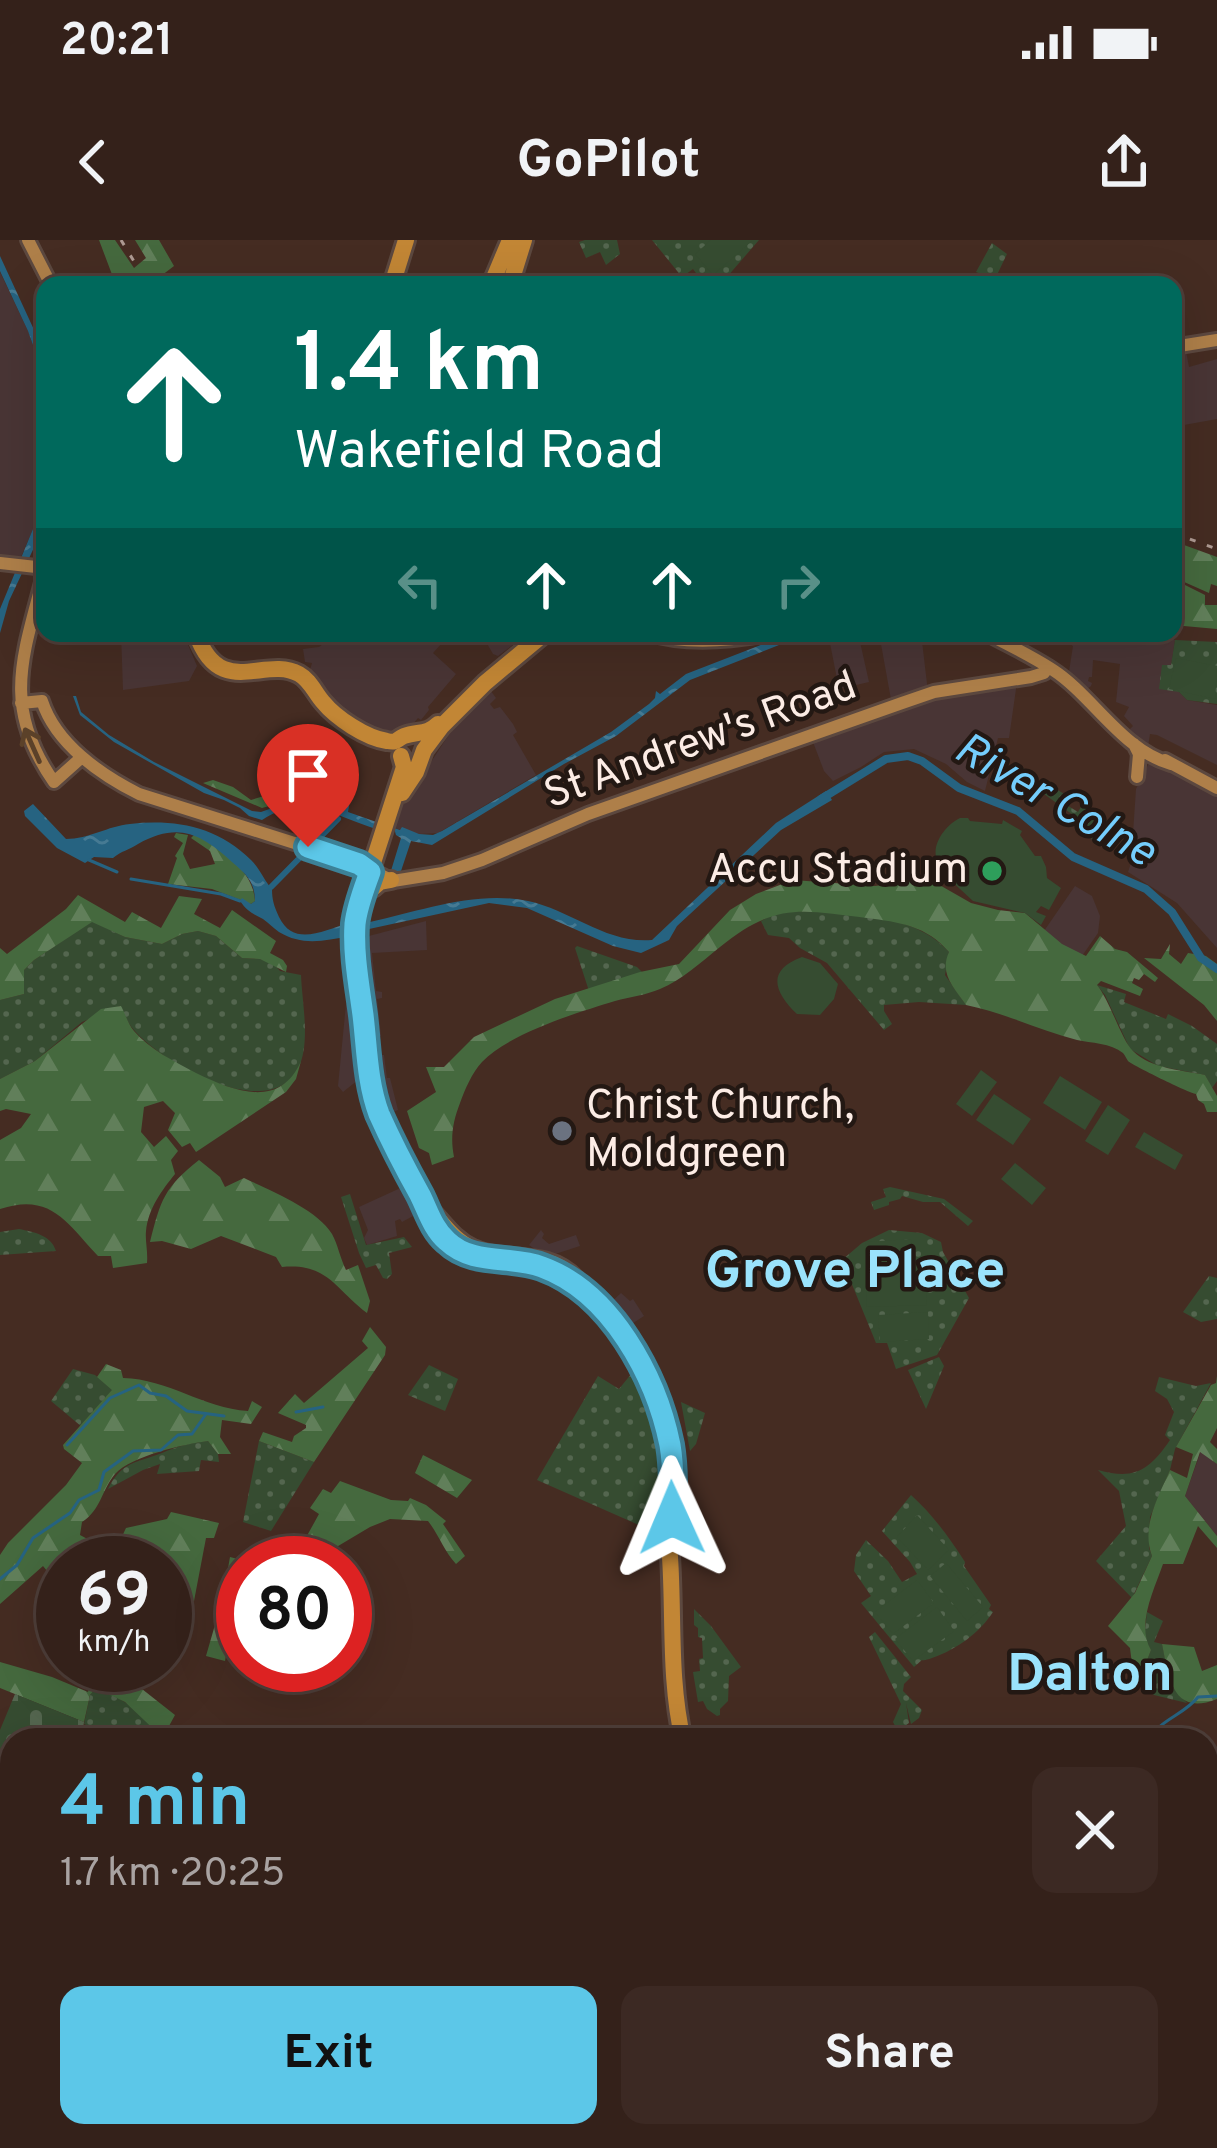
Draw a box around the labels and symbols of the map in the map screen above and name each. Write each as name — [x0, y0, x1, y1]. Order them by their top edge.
street label: St Andrew's Road — [538, 661, 864, 823]
water label: River Colne — [943, 722, 1165, 883]
pin — [257, 724, 359, 847]
one-way arrow — [20, 727, 42, 763]
place label: Accu Stadium — [708, 845, 968, 898]
marker: Accu Stadium — [979, 858, 1005, 884]
place label: Christ Church, Moldgreen — [586, 1081, 854, 1182]
marker: Christ Church, Moldgreen — [549, 1118, 575, 1144]
district label: Grove Place — [705, 1239, 1005, 1308]
position arrow — [609, 1455, 735, 1581]
speed limit sign: 80 — [216, 1536, 372, 1692]
district label: Dalton — [1007, 1642, 1173, 1711]

